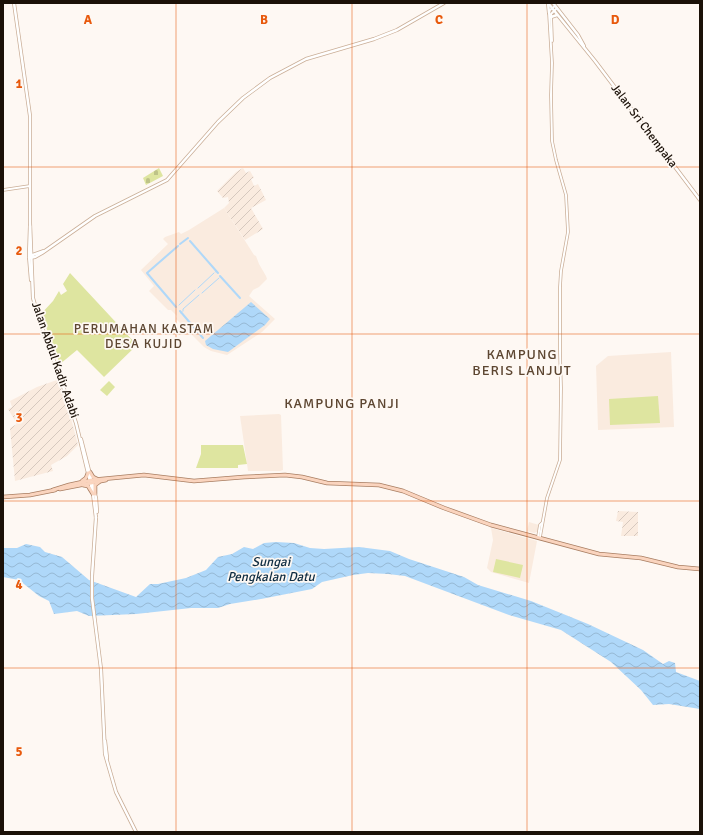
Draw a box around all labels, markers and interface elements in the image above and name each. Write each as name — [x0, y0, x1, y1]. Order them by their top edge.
text: A — [84, 12, 93, 28]
text: B — [260, 12, 268, 28]
text: C — [435, 12, 443, 28]
text: D — [611, 12, 620, 28]
text: 1 — [15, 76, 23, 92]
street label: Jalan Sri Chempaka — [608, 81, 680, 171]
text: 2 — [15, 243, 23, 259]
street label: Jalan Abdul Kadir Adabi — [28, 300, 82, 420]
district label: PERUMAHAN KASTAM DESA KUJID — [74, 321, 214, 352]
district label: KAMPUNG BERIS LANJUT — [472, 346, 572, 379]
district label: KAMPUNG PANJI — [284, 395, 400, 412]
text: 3 — [15, 410, 23, 426]
water label: Sungai Pengkalan Datu — [227, 554, 316, 585]
text: 4 — [15, 577, 23, 593]
text: 5 — [15, 744, 23, 760]

